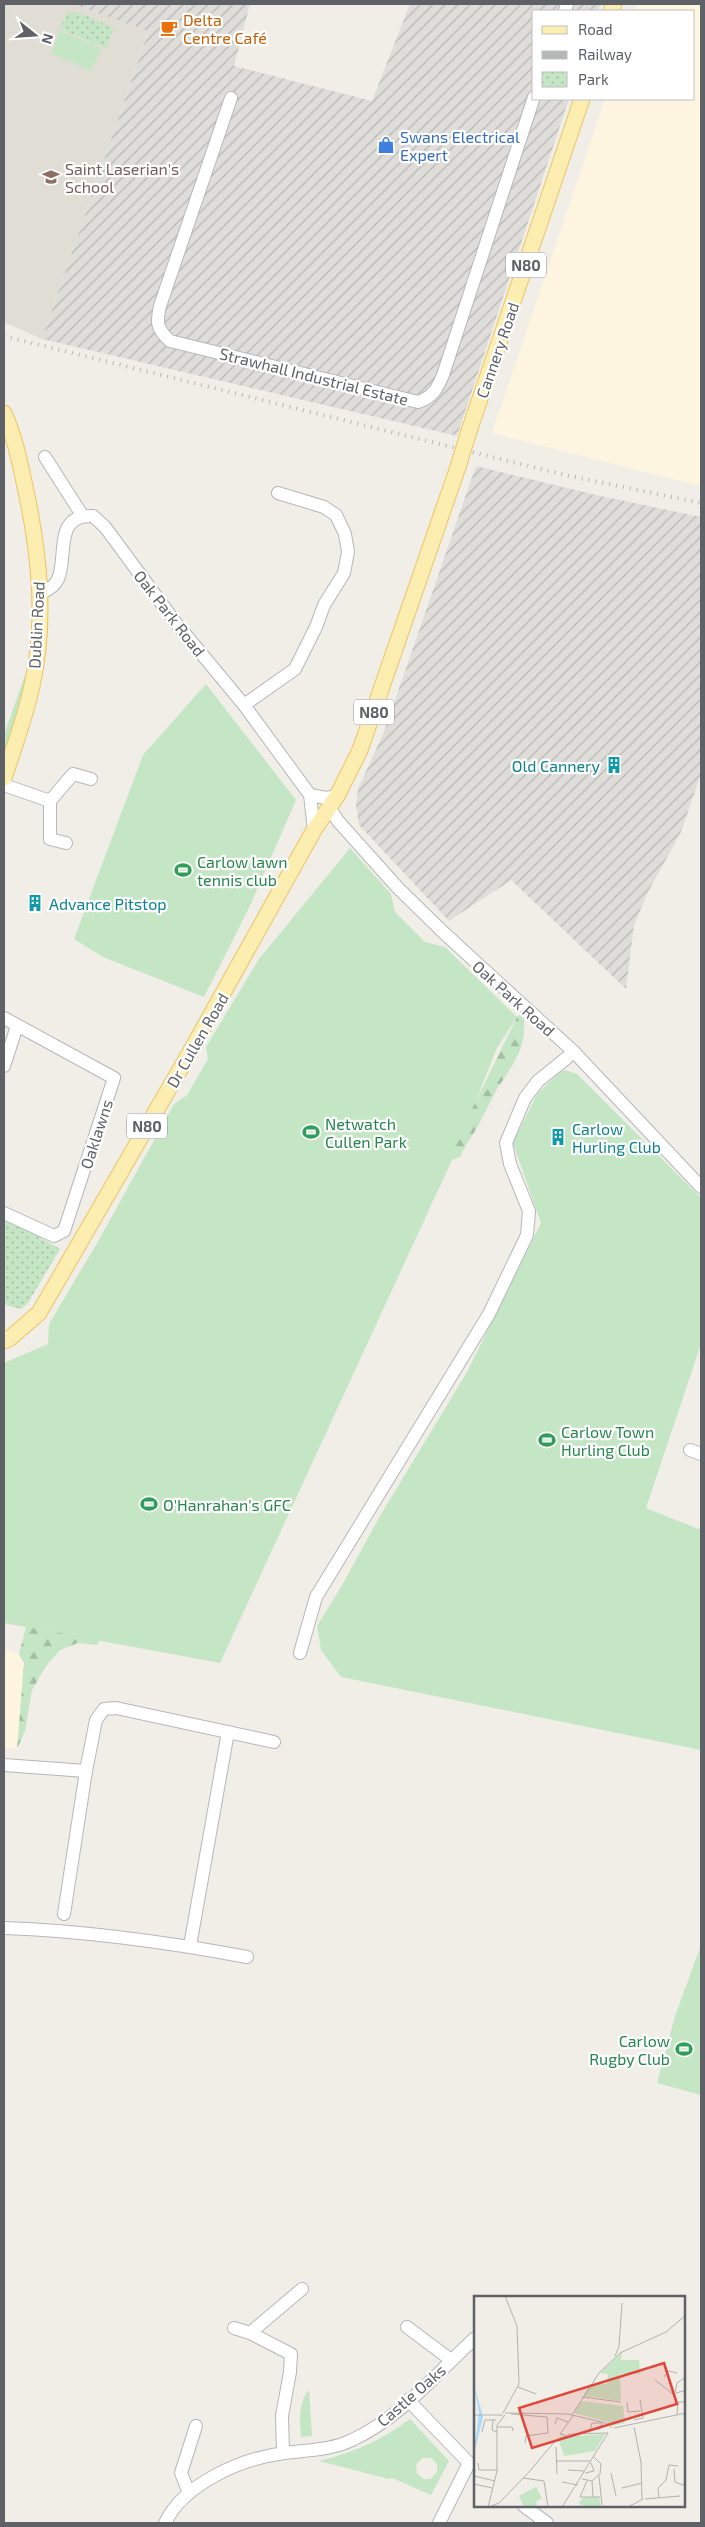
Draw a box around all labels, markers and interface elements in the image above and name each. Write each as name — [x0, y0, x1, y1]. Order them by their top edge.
north arrow — [10, 10, 60, 60]
place label: Delta Centre Café — [183, 10, 267, 47]
legend — [532, 10, 695, 100]
cafe icon: Delta Centre Café — [159, 18, 179, 38]
text: Road — [578, 20, 613, 38]
text: N — [38, 32, 58, 46]
text: Railway — [578, 45, 632, 63]
text: Park — [578, 70, 609, 88]
place label: Swans Electrical Expert — [400, 127, 520, 164]
shop icon: Swans Electrical Expert — [376, 135, 396, 155]
place label: Saint Laserian's School — [65, 159, 179, 196]
school or university icon: Saint Laserian's School — [41, 167, 61, 187]
road number: N80 — [506, 252, 546, 278]
street label: Cannery Road — [472, 300, 522, 400]
street label: Strawhall Industrial Estate — [218, 343, 410, 409]
street label: Oak Park Road — [130, 566, 210, 660]
street label: Dublin Road — [24, 581, 48, 669]
road number: N80 — [354, 700, 394, 724]
building icon: Old Cannery — [604, 755, 624, 775]
place label: Old Cannery — [512, 756, 601, 775]
place label: Carlow lawn tennis club — [197, 852, 288, 889]
sports icon: Carlow lawn tennis club — [173, 860, 193, 880]
building icon: Advance Pitstop — [25, 893, 45, 913]
place label: Advance Pitstop — [49, 894, 167, 913]
street label: Oak Park Road — [469, 956, 559, 1040]
street label: Dr Cullen Road — [162, 989, 232, 1091]
street label: Oaklawns — [76, 1097, 116, 1171]
road number: N80 — [127, 1114, 167, 1138]
place label: Netwatch Cullen Park — [325, 1114, 407, 1151]
place label: Carlow Hurling Club — [572, 1119, 661, 1156]
sports icon: Netwatch Cullen Park — [301, 1122, 321, 1142]
building icon: Carlow Hurling Club — [548, 1127, 568, 1147]
place label: Carlow Town Hurling Club — [561, 1422, 654, 1459]
sports icon: Carlow Town Hurling Club — [537, 1430, 557, 1450]
sports icon: O'Hanrahan's GFC — [139, 1494, 159, 1514]
place label: O'Hanrahan's GFC — [163, 1495, 291, 1514]
place label: Carlow Rugby Club — [589, 2031, 670, 2068]
sports icon: Carlow Rugby Club — [674, 2039, 694, 2059]
inset map — [474, 2296, 685, 2507]
street label: Castle Oaks — [373, 2360, 449, 2430]

